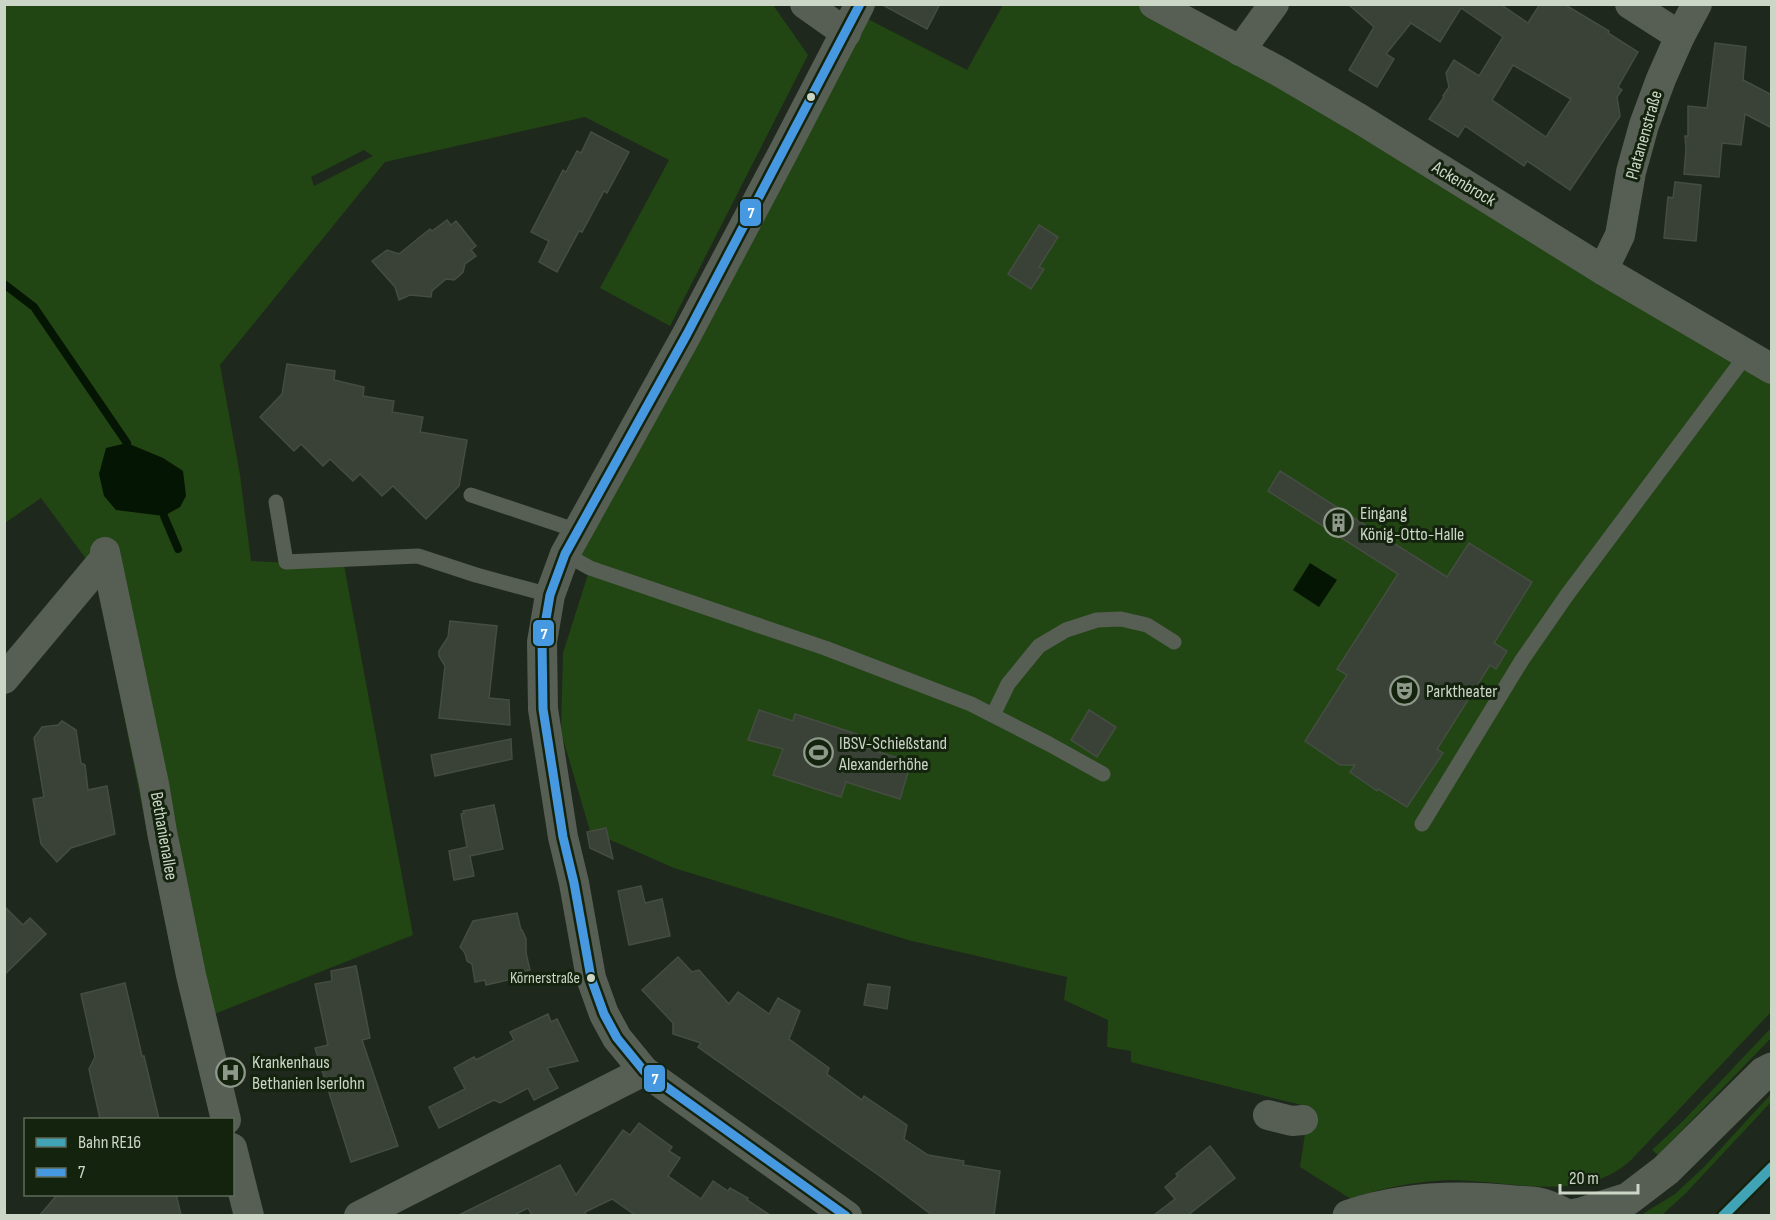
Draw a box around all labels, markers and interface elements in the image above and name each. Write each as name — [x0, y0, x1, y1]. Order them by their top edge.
street label: Platanenstraße — [1621, 88, 1667, 182]
unlabelled marker — [805, 91, 817, 103]
street label: Ackenbrock — [1427, 156, 1500, 211]
line badge: 7 — [739, 198, 762, 227]
text: 7 — [748, 204, 755, 223]
place label: Eingang König-Otto-Halle — [1360, 503, 1464, 545]
building icon: Eingang König-Otto-Halle — [1323, 507, 1355, 539]
line badge: 7 — [532, 619, 555, 647]
text: 7 — [541, 625, 548, 644]
theatre icon: Parktheater — [1389, 675, 1421, 707]
place label: Parktheater — [1426, 681, 1497, 702]
place label: IBSV-Schießstand Alexanderhöhe — [838, 733, 947, 775]
sports icon: IBSV-Schießstand Alexanderhöhe — [802, 737, 834, 769]
street label: Bethanienallee — [146, 790, 182, 882]
place label: Körnerstraße — [510, 969, 580, 988]
marker: Körnerstraße — [585, 972, 597, 984]
place label: Krankenhaus Bethanien Iserlohn — [252, 1052, 365, 1094]
hospital icon: Krankenhaus Bethanien Iserlohn — [215, 1056, 247, 1088]
line badge: 7 — [643, 1064, 666, 1093]
text: 7 — [652, 1070, 659, 1089]
legend — [24, 1118, 234, 1196]
text: Bahn RE16 — [78, 1132, 141, 1153]
scale bar — [1560, 1157, 1638, 1195]
text: 7 — [78, 1162, 86, 1183]
text: 20 m — [1569, 1168, 1599, 1189]

